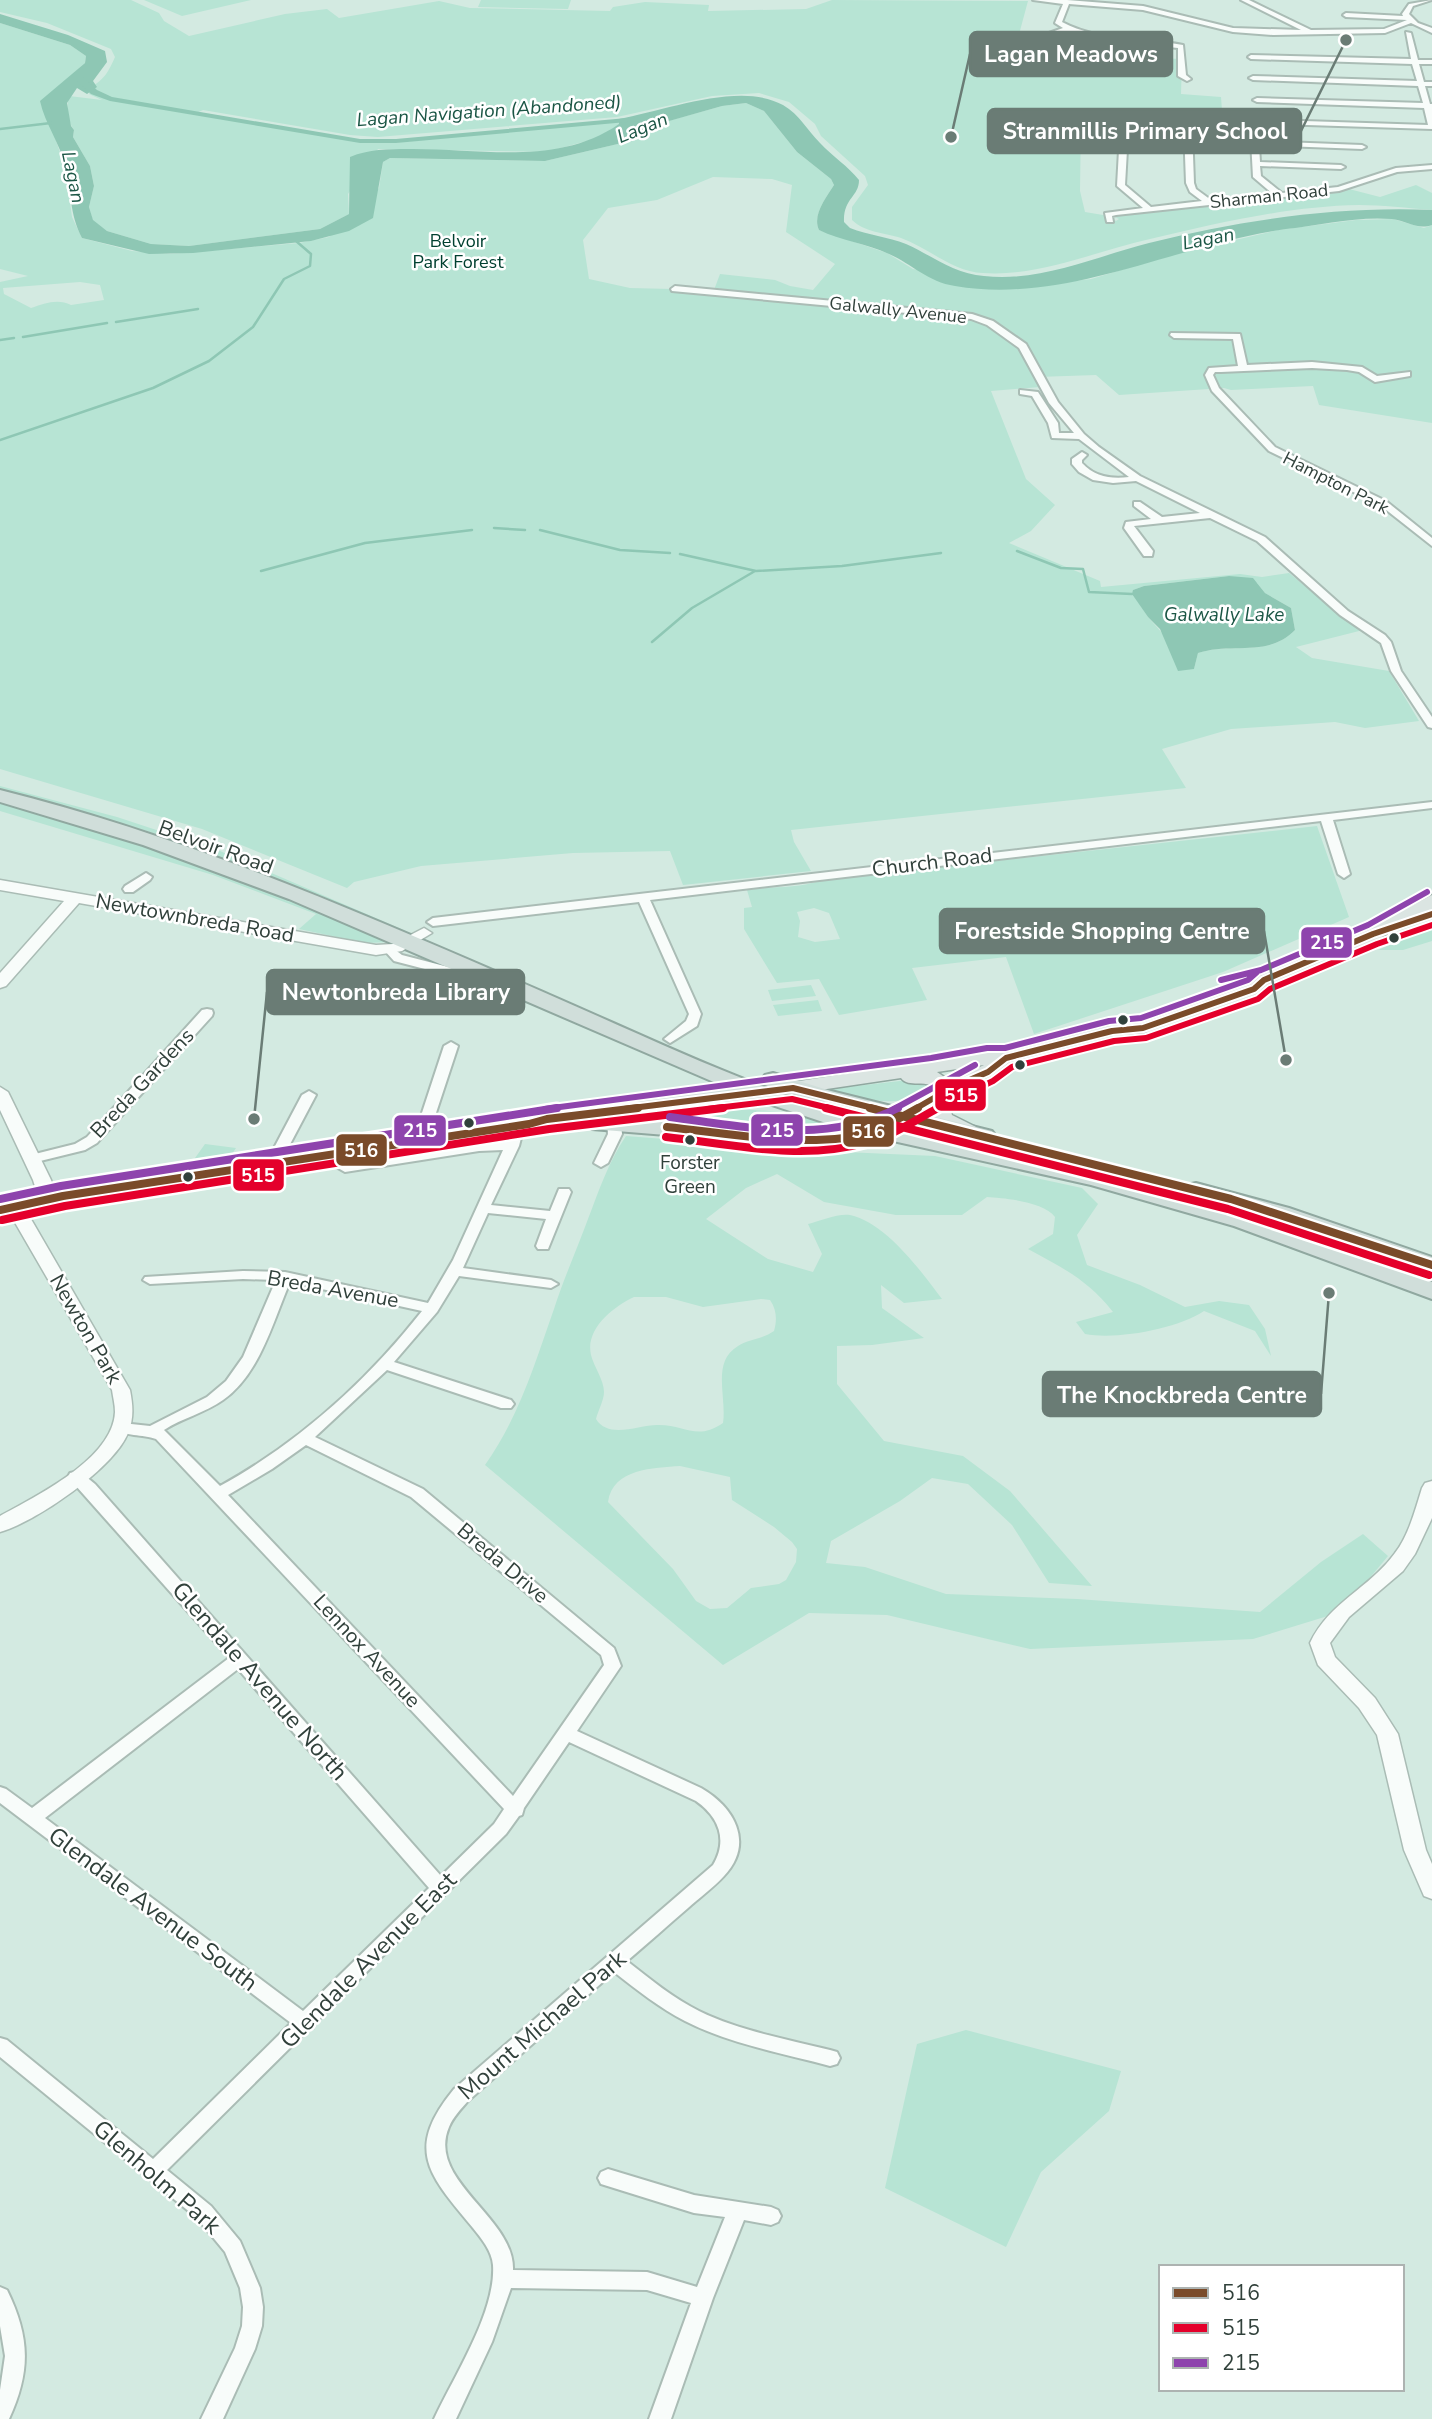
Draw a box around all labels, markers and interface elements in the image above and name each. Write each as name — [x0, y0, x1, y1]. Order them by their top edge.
callout: Lagan Meadows — [970, 32, 1172, 76]
text: Lagan Meadows — [984, 39, 1158, 70]
water label: Lagan Navigation (Abandoned) — [356, 89, 622, 133]
water label: Lagan — [613, 106, 672, 150]
callout: Stranmillis Primary School — [988, 109, 1301, 153]
text: Stranmillis Primary School — [1002, 116, 1288, 147]
water label: Lagan — [55, 149, 91, 206]
street label: Sharman Road — [1209, 178, 1329, 214]
water label: Lagan — [1180, 221, 1236, 257]
park label: Belvoir Park Forest — [413, 229, 504, 274]
street label: Galwally Avenue — [828, 291, 968, 329]
street label: Hampton Park — [1279, 446, 1394, 520]
water label: Galwally Lake — [1164, 602, 1284, 628]
street label: Belvoir Road — [155, 813, 277, 881]
street label: Church Road — [870, 841, 994, 883]
street label: Newtownbreda Road — [93, 887, 297, 949]
callout: Forestside Shopping Centre — [940, 909, 1264, 953]
text: Forestside Shopping Centre — [954, 916, 1250, 947]
line badge: 215 — [1300, 926, 1353, 959]
text: 215 — [1310, 930, 1344, 956]
unlabelled marker — [1387, 931, 1401, 945]
callout: Newtonbreda Library — [267, 970, 524, 1014]
text: Newtonbreda Library — [282, 977, 511, 1008]
unlabelled marker — [1116, 1013, 1130, 1027]
street label: Breda Gardens — [84, 1022, 200, 1144]
unlabelled marker — [1013, 1058, 1027, 1072]
line badge: 515 — [934, 1078, 987, 1112]
text: 515 — [944, 1083, 978, 1109]
line badge: 215 — [750, 1113, 804, 1147]
line badge: 215 — [393, 1114, 447, 1147]
line badge: 516 — [842, 1115, 895, 1148]
unlabelled marker — [462, 1116, 476, 1130]
text: 215 — [403, 1118, 437, 1144]
text: 215 — [760, 1118, 794, 1144]
text: 516 — [851, 1119, 885, 1145]
line badge: 516 — [335, 1133, 388, 1167]
marker: Forster Green — [683, 1133, 697, 1147]
text: 516 — [344, 1138, 378, 1164]
place label: Forster Green — [660, 1150, 720, 1200]
line badge: 515 — [232, 1158, 285, 1192]
text: 515 — [241, 1163, 275, 1189]
unlabelled marker — [181, 1170, 195, 1184]
street label: Breda Avenue — [265, 1264, 401, 1314]
street label: Newton Park — [43, 1269, 129, 1390]
callout: The Knockbreda Centre — [1043, 1372, 1321, 1416]
text: The Knockbreda Centre — [1057, 1380, 1307, 1411]
street label: Breda Drive — [451, 1516, 555, 1610]
street label: Glendale Avenue North — [165, 1575, 355, 1787]
street label: Lennox Avenue — [307, 1588, 427, 1714]
street label: Glendale Avenue South — [42, 1820, 264, 1998]
street label: Glendale Avenue East — [273, 1864, 464, 2055]
street label: Mount Michael Park — [451, 1942, 634, 2107]
street label: Glenholm Park — [86, 2113, 228, 2242]
legend — [1159, 2265, 1404, 2391]
text: 516 — [1222, 2279, 1260, 2307]
text: 515 — [1222, 2314, 1260, 2342]
text: 215 — [1222, 2349, 1260, 2377]

